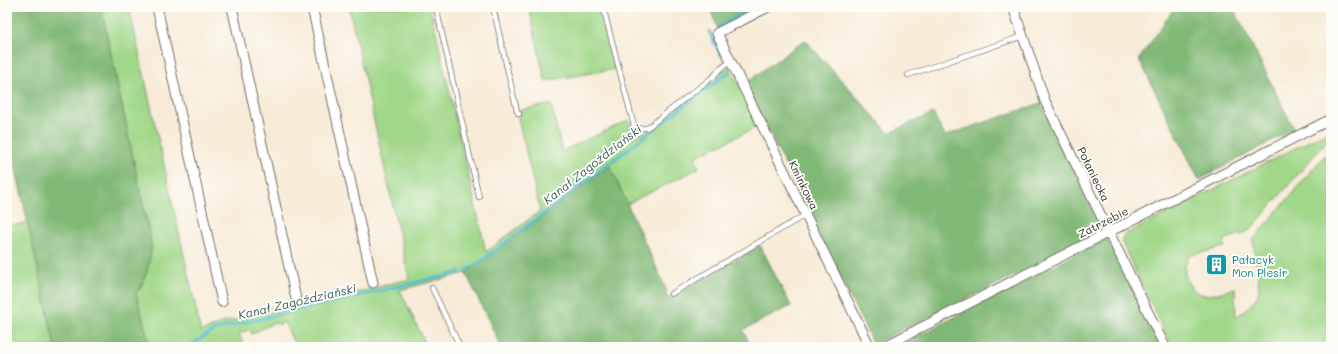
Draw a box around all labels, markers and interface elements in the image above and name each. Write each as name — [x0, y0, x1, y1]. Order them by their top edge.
water label: Kanał Zagoździański — [540, 120, 645, 207]
street label: Połaniecka — [1074, 144, 1114, 204]
street label: Kminkowa — [786, 158, 822, 212]
street label: Zatrzebie — [1075, 203, 1131, 241]
building icon: Pałacyk Mon Plesir — [1204, 252, 1230, 278]
place label: Pałacyk Mon Plesir — [1232, 252, 1287, 280]
water label: Kanał Zagoździański — [236, 280, 358, 322]

